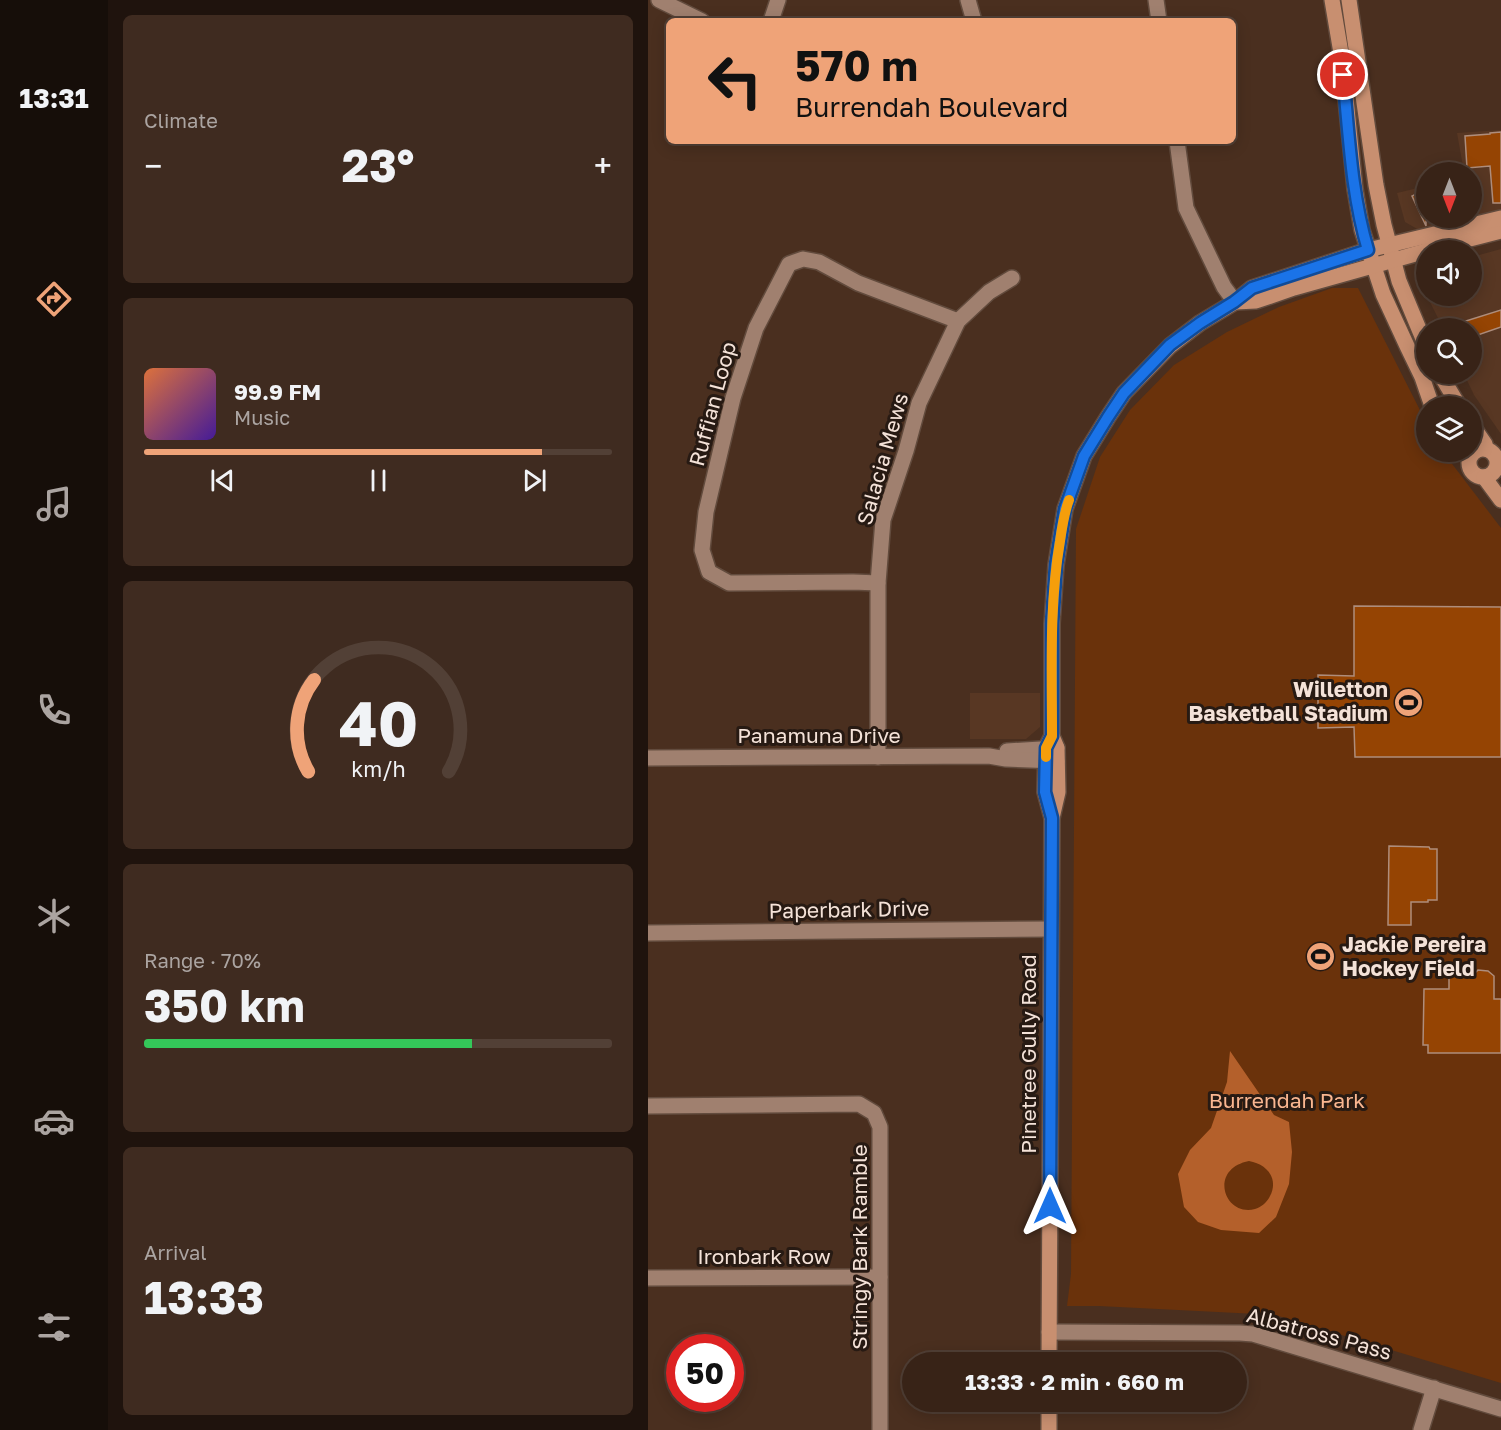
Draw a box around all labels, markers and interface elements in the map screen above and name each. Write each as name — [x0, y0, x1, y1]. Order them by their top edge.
text: 570 m — [795, 40, 918, 90]
icon: left — [696, 42, 774, 120]
pin — [1317, 49, 1368, 100]
icon: arrive — [1326, 58, 1359, 91]
text: 13:31 — [19, 82, 89, 114]
text: Burrendah Boulevard — [795, 91, 1068, 123]
text: Climate — [144, 108, 218, 132]
text: 23° — [342, 138, 414, 192]
text: − — [144, 146, 162, 185]
text: + — [594, 146, 612, 185]
north arrow — [1416, 162, 1482, 228]
map controls — [1416, 162, 1482, 462]
button: sound — [1416, 240, 1482, 306]
icon: directions — [33, 278, 75, 320]
button: search — [1416, 318, 1482, 384]
street label: Ruffian Loop — [683, 339, 741, 469]
text: 99.9 FM — [234, 378, 321, 405]
street label: Salacia Mews — [851, 390, 913, 528]
button: layers — [1416, 396, 1482, 462]
text: Music — [234, 405, 290, 429]
icon: previous — [206, 464, 239, 497]
icon: pause — [362, 464, 395, 497]
icon: next — [518, 464, 551, 497]
icon: music — [33, 483, 75, 525]
place label: Willetton Basketball Stadium — [1188, 676, 1388, 726]
text: 40 — [338, 685, 418, 760]
sports icon: Willetton Basketball Stadium — [1393, 686, 1425, 718]
icon: phone — [33, 689, 75, 731]
street label: Panamuna Drive — [737, 722, 901, 748]
text: km/h — [351, 756, 405, 782]
icon: climate — [33, 895, 75, 937]
street label: Paperbark Drive — [768, 895, 930, 923]
place label: Jackie Pereira Hockey Field — [1342, 931, 1486, 981]
sports icon: Jackie Pereira Hockey Field — [1305, 941, 1337, 973]
text: Range · 70% — [144, 948, 261, 972]
street label: Pinetree Gully Road — [1015, 954, 1041, 1154]
text: 350 km — [144, 978, 305, 1032]
park label: Burrendah Park — [1209, 1087, 1365, 1113]
icon: car — [33, 1100, 75, 1142]
street label: Stringy Bark Ramble — [846, 1144, 872, 1350]
position arrow — [1018, 1174, 1082, 1238]
text: Arrival — [144, 1240, 207, 1264]
street label: Ironbark Row — [697, 1243, 831, 1269]
text: 13:33 — [144, 1270, 264, 1324]
street label: Albatross Pass — [1244, 1301, 1395, 1365]
icon: filters — [33, 1306, 75, 1348]
speed limit sign: 50 — [666, 1334, 744, 1412]
text: 13:33 · 2 min · 660 m — [965, 1368, 1184, 1395]

